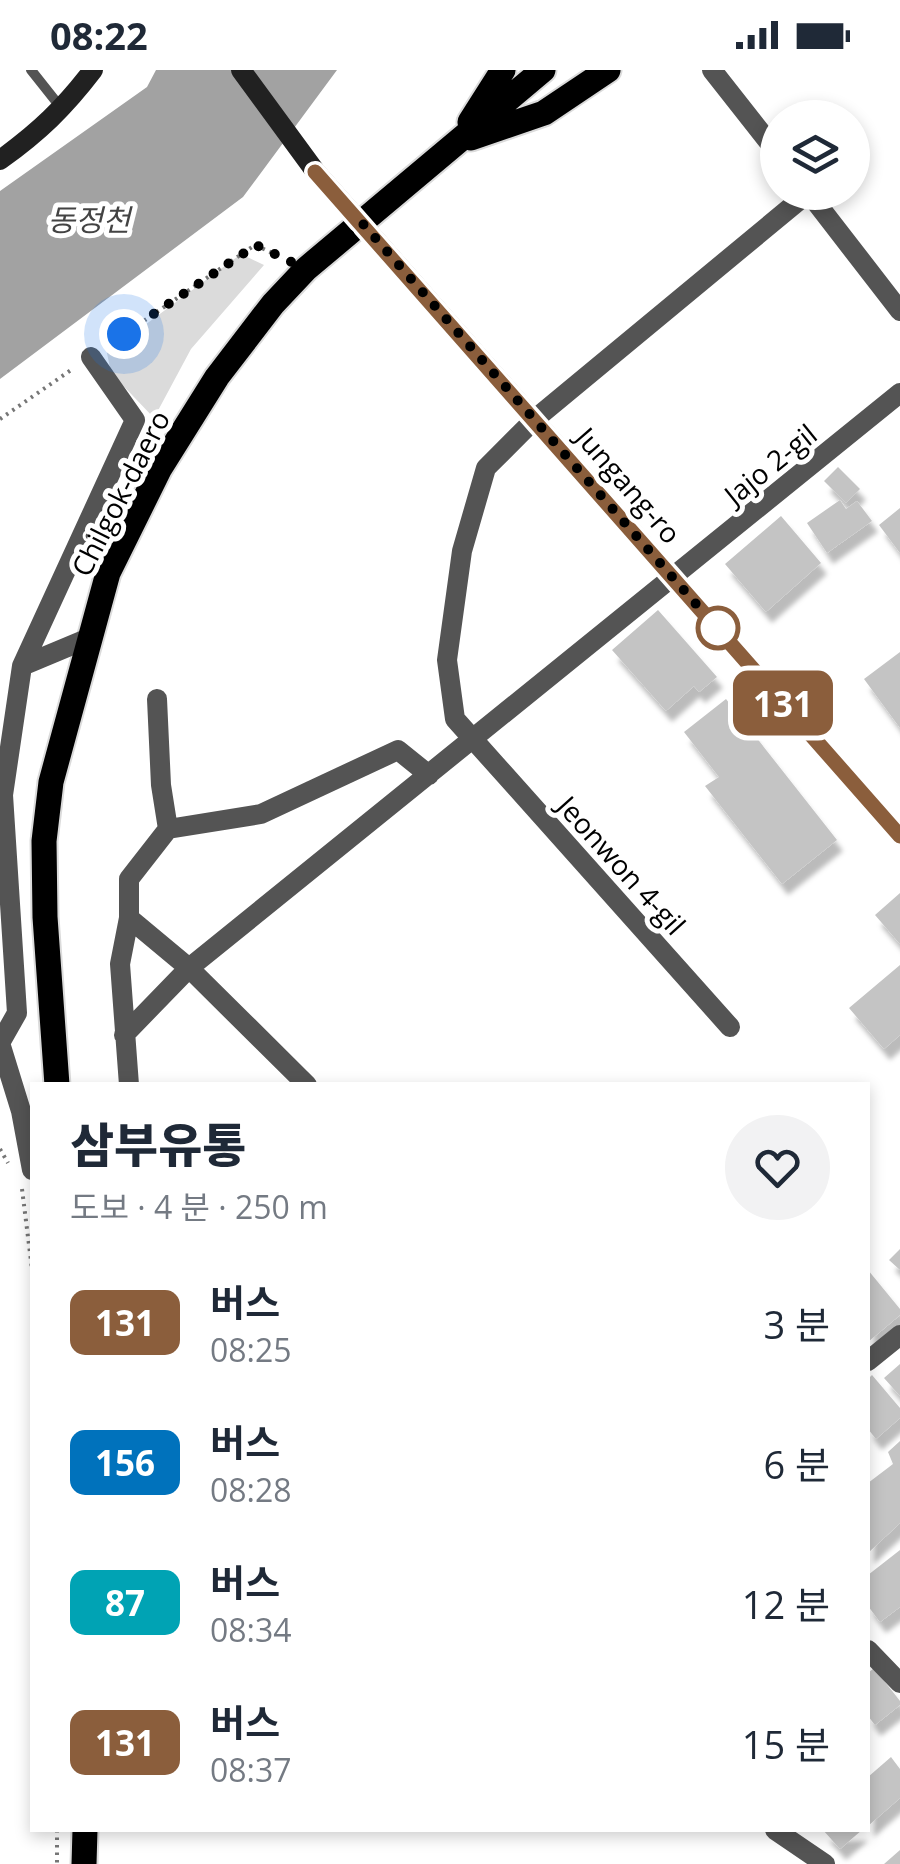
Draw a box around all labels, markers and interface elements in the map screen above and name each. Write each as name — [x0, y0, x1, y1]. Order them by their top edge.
text: 08:22 — [50, 9, 148, 61]
map controls — [760, 100, 870, 210]
button: layers — [760, 100, 870, 210]
water label: 동정천 — [48, 199, 134, 240]
your location — [99, 309, 149, 359]
street label: Chilgok-daero — [62, 404, 178, 582]
street label: Jajo 2-gil — [714, 415, 824, 515]
street label: Jungang-ro — [566, 417, 690, 551]
unlabelled marker — [697, 607, 739, 649]
line badge: 131 — [726, 670, 840, 736]
text: 131 — [753, 680, 813, 727]
street label: Jeonwon 4-gil — [547, 785, 695, 943]
text: 삼부유통 — [70, 1112, 247, 1177]
button: heart — [725, 1115, 830, 1220]
text: 도보 · 4 분 · 250 m — [70, 1185, 328, 1228]
text: 버스 — [210, 1276, 280, 1328]
text: 3 분 — [763, 1298, 830, 1350]
text: 131 — [95, 1299, 155, 1346]
text: 08:25 — [210, 1328, 292, 1371]
text: 버스 — [210, 1416, 280, 1468]
text: 6 분 — [763, 1438, 830, 1490]
text: 156 — [95, 1439, 155, 1486]
text: 08:28 — [210, 1468, 292, 1511]
text: 버스 — [210, 1556, 280, 1608]
text: 12 분 — [742, 1578, 830, 1630]
text: 87 — [105, 1579, 145, 1626]
text: 08:34 — [210, 1608, 292, 1651]
text: 버스 — [210, 1696, 280, 1748]
text: 15 분 — [742, 1718, 830, 1770]
text: 131 — [95, 1719, 155, 1766]
text: 08:37 — [210, 1748, 292, 1791]

